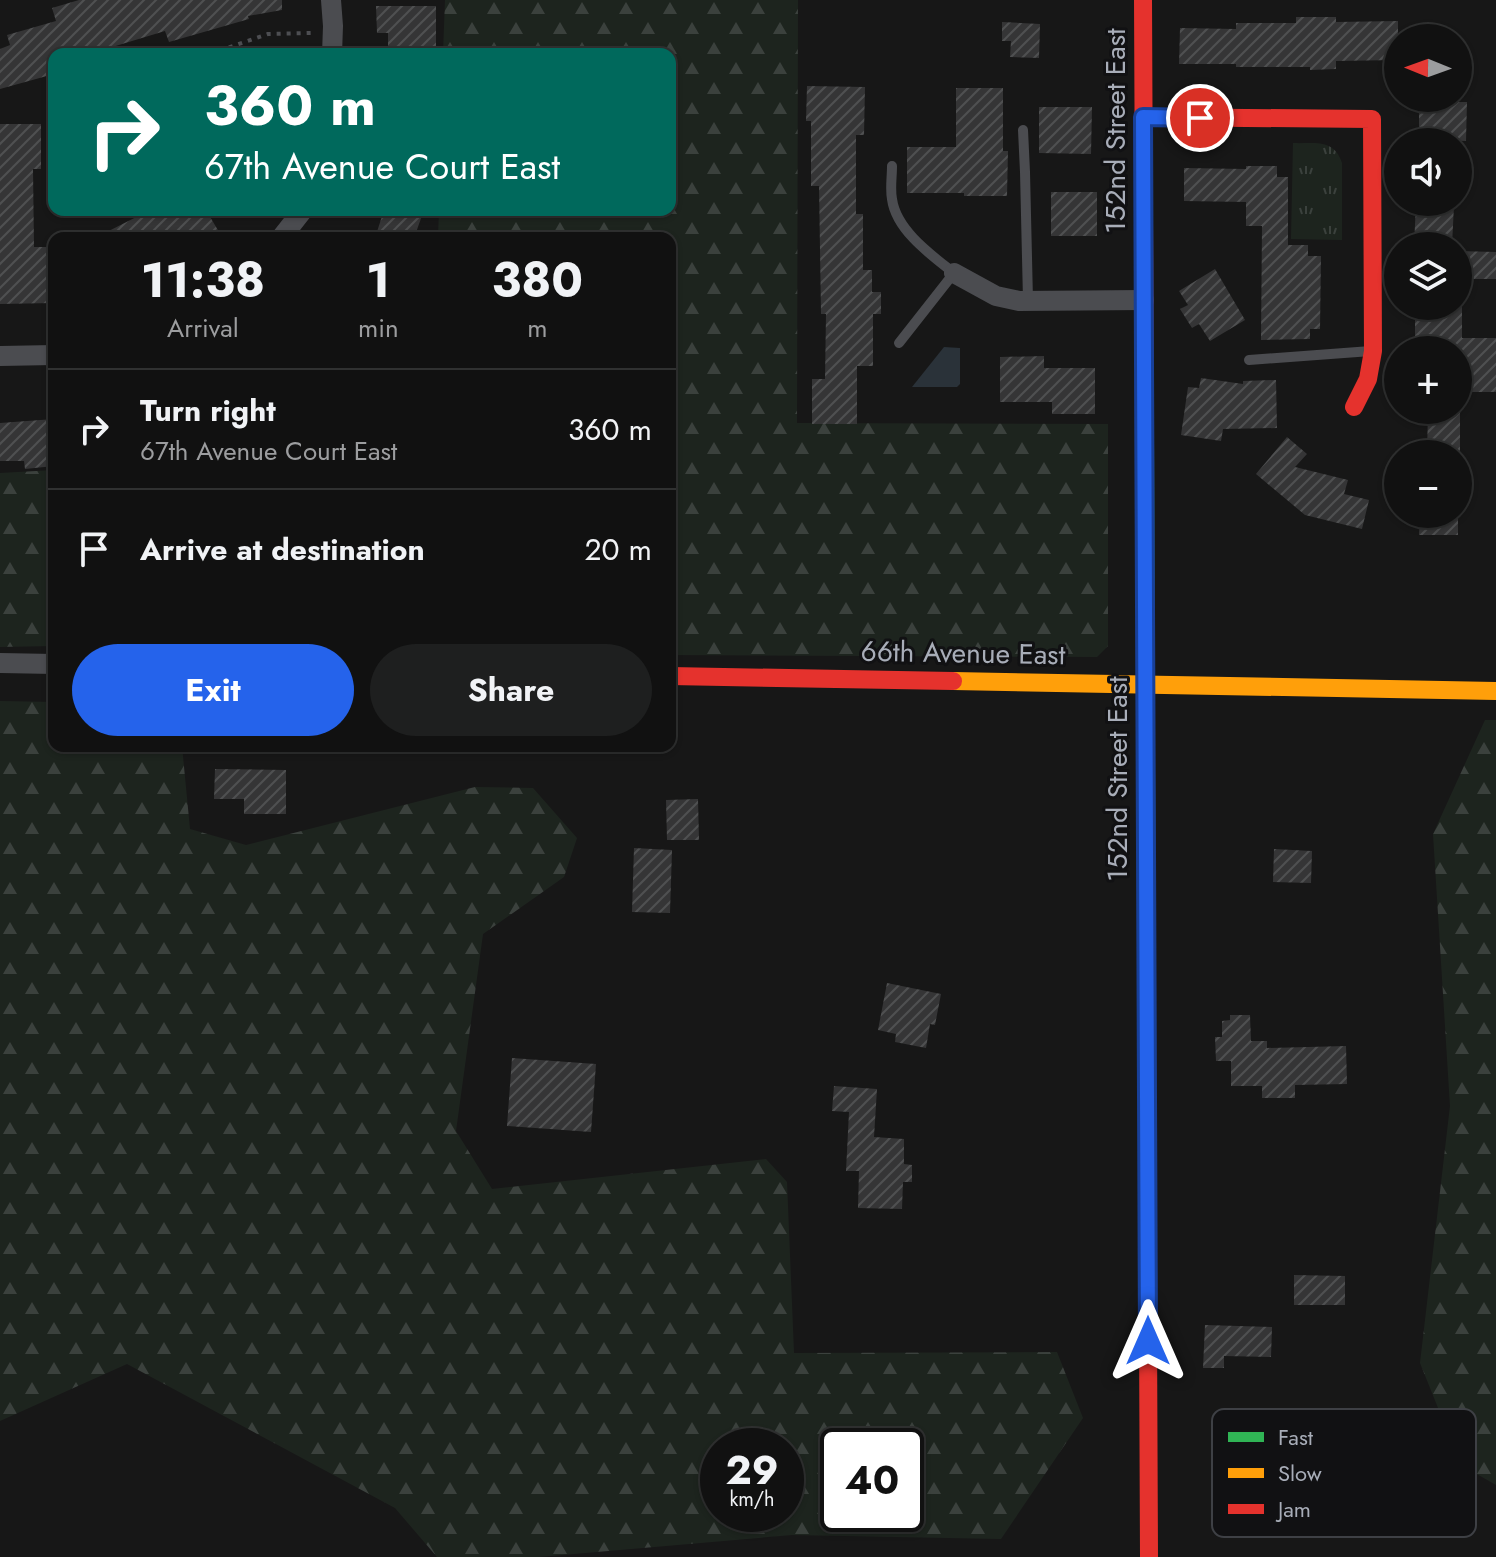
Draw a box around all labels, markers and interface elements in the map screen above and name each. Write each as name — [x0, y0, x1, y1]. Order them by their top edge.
north arrow — [1384, 24, 1472, 112]
map controls — [1384, 24, 1472, 528]
street label: 152nd Street East — [1095, 28, 1136, 234]
text: 360 m — [204, 65, 376, 146]
icon: right — [72, 80, 176, 184]
pin — [1166, 84, 1234, 152]
icon: arrive — [1178, 96, 1222, 140]
button: sound — [1384, 128, 1472, 216]
text: 67th Avenue Court East — [204, 140, 560, 192]
button: layers — [1384, 232, 1472, 320]
text: 11:38 — [141, 246, 265, 315]
text: 1 — [366, 246, 390, 315]
text: 380 — [491, 246, 583, 315]
text: Arrival — [167, 309, 239, 347]
text: min — [358, 309, 399, 347]
text: m — [527, 309, 547, 347]
button: + — [1384, 336, 1472, 424]
text: Turn right — [140, 389, 276, 432]
icon: right — [72, 407, 116, 451]
text: 360 m — [568, 408, 652, 451]
text: 67th Avenue Court East — [140, 432, 397, 470]
button: − — [1384, 440, 1472, 528]
icon: arrive — [72, 527, 116, 571]
text: Arrive at destination — [140, 528, 425, 571]
text: 20 m — [585, 528, 652, 571]
street label: 66th Avenue East — [860, 631, 1066, 675]
button: Exit — [72, 644, 354, 736]
button: Share — [370, 644, 652, 736]
street label: 152nd Street East — [1097, 676, 1138, 882]
position arrow — [1106, 1299, 1190, 1383]
legend — [1212, 1409, 1476, 1537]
text: Fast — [1278, 1421, 1314, 1453]
speed limit sign: 40 — [820, 1428, 924, 1532]
text: 29 — [726, 1441, 779, 1499]
text: Slow — [1278, 1457, 1322, 1489]
text: km/h — [729, 1485, 775, 1514]
text: Jam — [1275, 1493, 1311, 1525]

